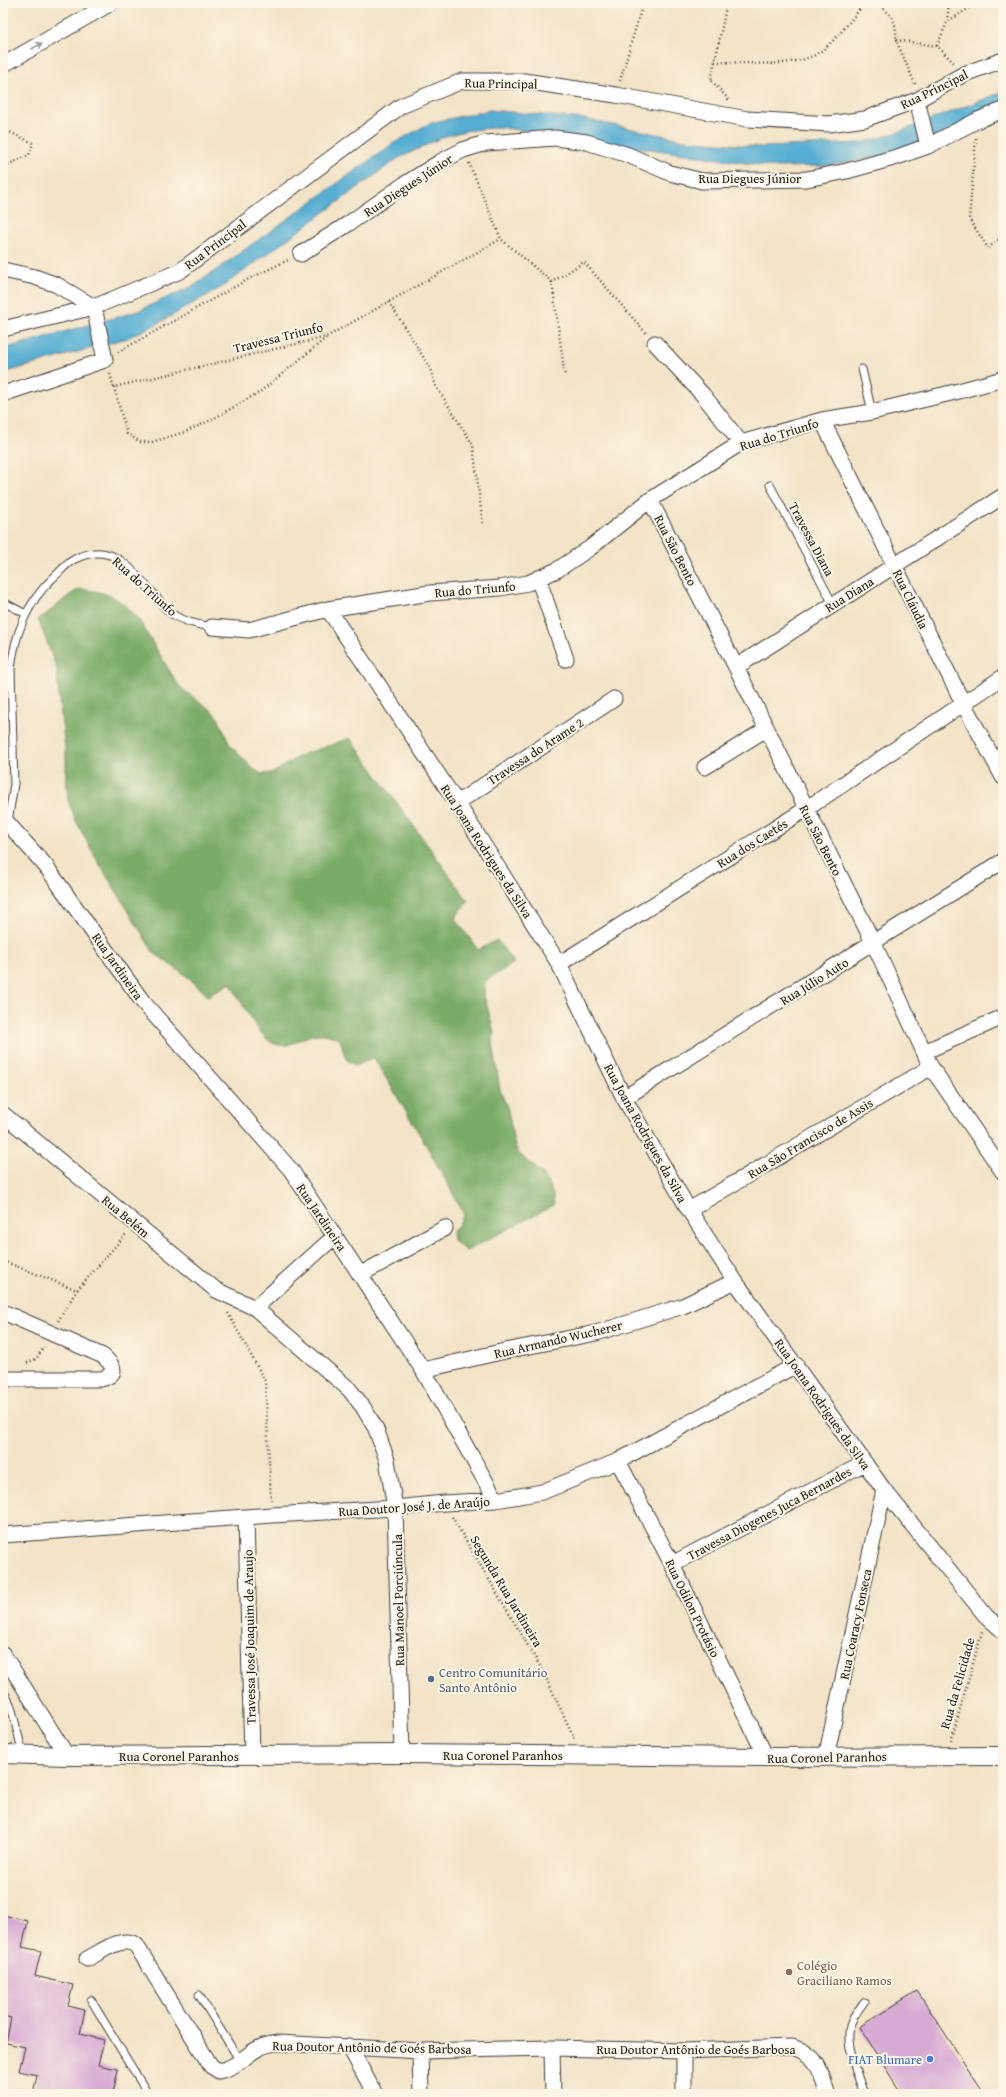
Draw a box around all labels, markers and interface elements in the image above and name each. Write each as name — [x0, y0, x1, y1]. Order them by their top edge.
one-way arrow — [31, 42, 43, 50]
street label: Rua Principal — [897, 65, 972, 114]
street label: Rua Principal — [464, 73, 538, 94]
street label: Rua Diegues Júnior — [360, 149, 457, 221]
street label: Rua Diegues Júnior — [699, 169, 802, 188]
street label: Rua Principal — [180, 215, 250, 274]
street label: Travessa Triunfo — [231, 317, 325, 358]
street label: Rua do Triunfo — [737, 413, 821, 455]
street label: Travessa Diana — [784, 499, 839, 580]
street label: Rua São Bento — [649, 511, 702, 589]
street label: Rua do Triunfo — [108, 552, 182, 621]
street label: Rua Cláudia — [888, 566, 934, 633]
street label: Rua Diana — [821, 571, 878, 617]
street label: Rua do Triunfo — [434, 576, 517, 603]
street label: Travessa do Arame 2 — [483, 713, 587, 790]
street label: Rua Joana Rodrigues da Silva — [436, 781, 538, 923]
street label: Rua São Bento — [794, 801, 847, 879]
street label: Rua dos Caetés — [713, 814, 791, 873]
street label: Rua Jardineira — [87, 929, 148, 1004]
street label: Rua Júlio Auto — [776, 953, 853, 1010]
street label: Rua Joana Rodrigues da Silva — [599, 1060, 692, 1207]
street label: Rua São Francisco de Assis — [744, 1093, 877, 1183]
street label: Rua Jardineira — [292, 1180, 352, 1256]
street label: Rua Belém — [98, 1191, 154, 1242]
street label: Rua Armando Wucherer — [492, 1315, 625, 1363]
street label: Rua Joana Rodrigues da Silva — [770, 1335, 876, 1474]
street label: Travessa Diogenes Juca Bernardes — [684, 1462, 855, 1565]
street label: Rua Doutor José J. de Araújo — [338, 1492, 491, 1521]
street label: Segunda Rua Jardineira — [466, 1532, 548, 1651]
street label: Rua Manoel Porciúncula — [388, 1533, 409, 1666]
street label: Travessa José Joaquim de Araujo — [238, 1549, 261, 1725]
street label: Rua Odilon Protásio — [660, 1556, 725, 1661]
street label: Rua Coaracy Fonseca — [834, 1566, 877, 1681]
street label: Rua da Felicidade — [935, 1635, 980, 1731]
place label: Centro Comunitário Santo Antônio — [439, 1663, 548, 1697]
marker: Centro Comunitário Santo Antônio — [426, 1674, 436, 1684]
street label: Rua Coronel Paranhos — [443, 1746, 563, 1765]
street label: Rua Coronel Paranhos — [119, 1747, 239, 1766]
street label: Rua Coronel Paranhos — [767, 1747, 887, 1768]
place label: Colégio Graciliano Ramos — [797, 1956, 892, 1990]
marker: Colégio Graciliano Ramos — [784, 1967, 794, 1977]
street label: Rua Doutor Antônio de Goés Barbosa — [272, 2036, 473, 2059]
street label: Rua Doutor Antônio de Goés Barbosa — [596, 2040, 796, 2059]
place label: FIAT Blumare — [848, 2050, 922, 2069]
marker: FIAT Blumare — [925, 2054, 935, 2064]

